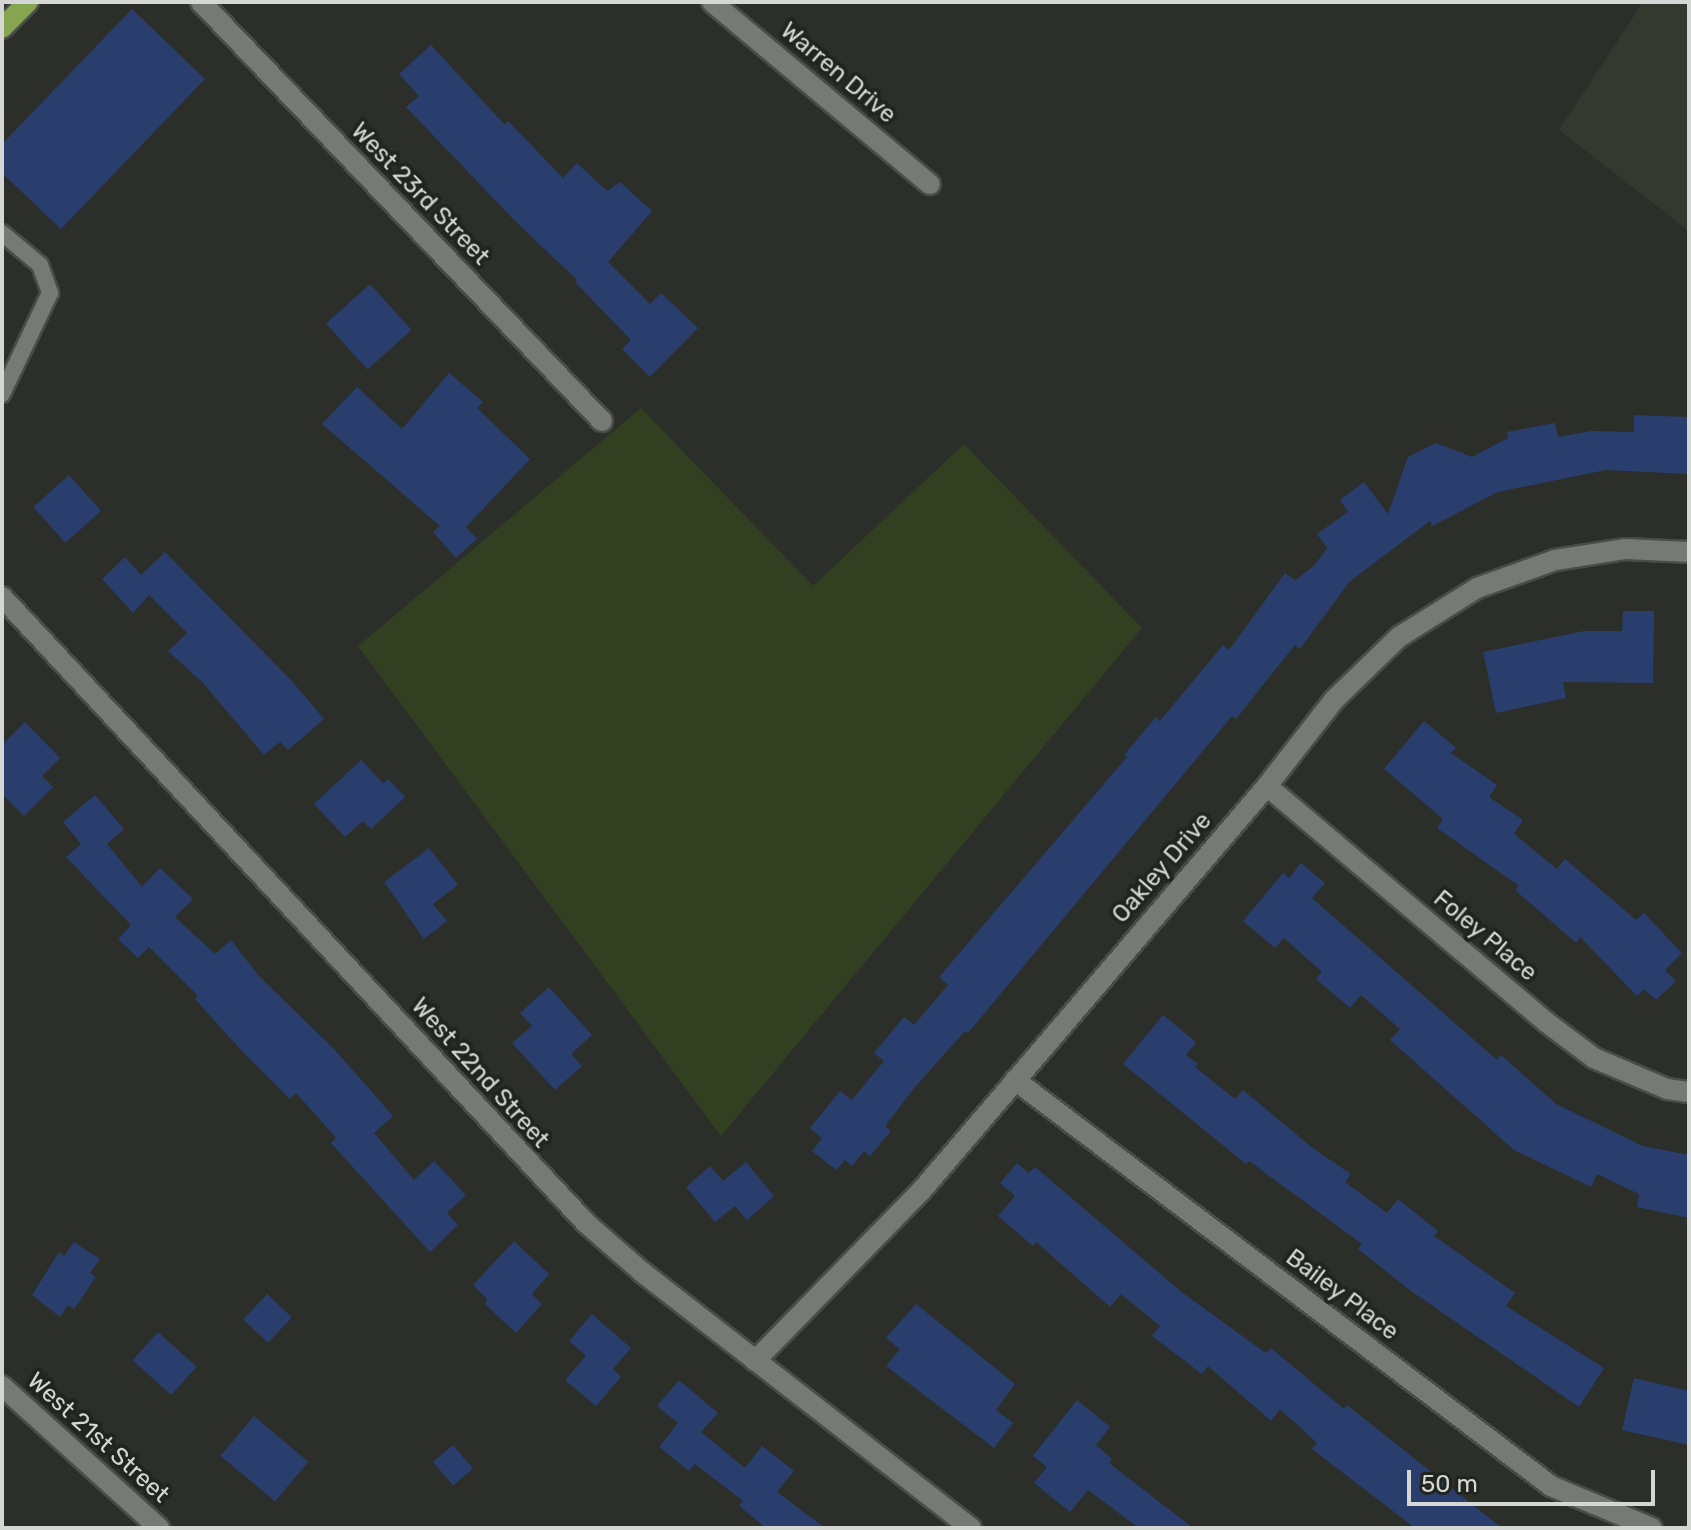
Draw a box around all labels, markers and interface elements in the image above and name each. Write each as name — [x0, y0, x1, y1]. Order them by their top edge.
street label: Warren Drive — [775, 16, 901, 130]
street label: West 23rd Street — [345, 117, 495, 271]
street label: Oakley Drive — [1106, 807, 1218, 929]
street label: Foley Place — [1427, 884, 1543, 988]
street label: West 22nd Street — [405, 992, 555, 1154]
street label: Bailey Place — [1280, 1243, 1404, 1347]
street label: West 21st Street — [21, 1367, 175, 1509]
scale bar — [1411, 1454, 1659, 1504]
text: 50 m — [1421, 1470, 1478, 1498]

